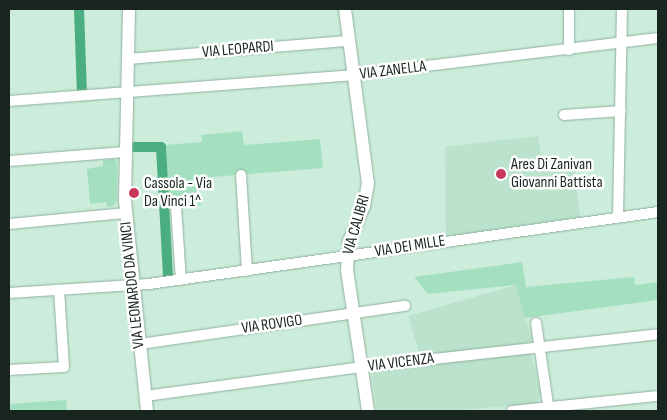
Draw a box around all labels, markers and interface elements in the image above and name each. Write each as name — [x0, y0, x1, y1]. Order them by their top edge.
street label: VIA LEOPARDI — [201, 37, 275, 63]
street label: VIA ZANELLA — [359, 57, 427, 85]
place label: Ares Di Zanivan Giovanni Battista — [511, 155, 603, 193]
marker: Ares Di Zanivan Giovanni Battista — [495, 168, 507, 180]
place label: Cassola - Via Da Vinci 1^ — [144, 174, 212, 212]
marker: Cassola - Via Da Vinci 1^ — [128, 187, 140, 199]
street label: VIA CALIBRI — [339, 193, 375, 257]
street label: VIA LEONARDO DA VINCI — [117, 221, 149, 349]
street label: VIA DEI MILLE — [373, 232, 447, 262]
street label: VIA ROVIGO — [240, 311, 304, 339]
street label: VIA VICENZA — [367, 349, 435, 377]

